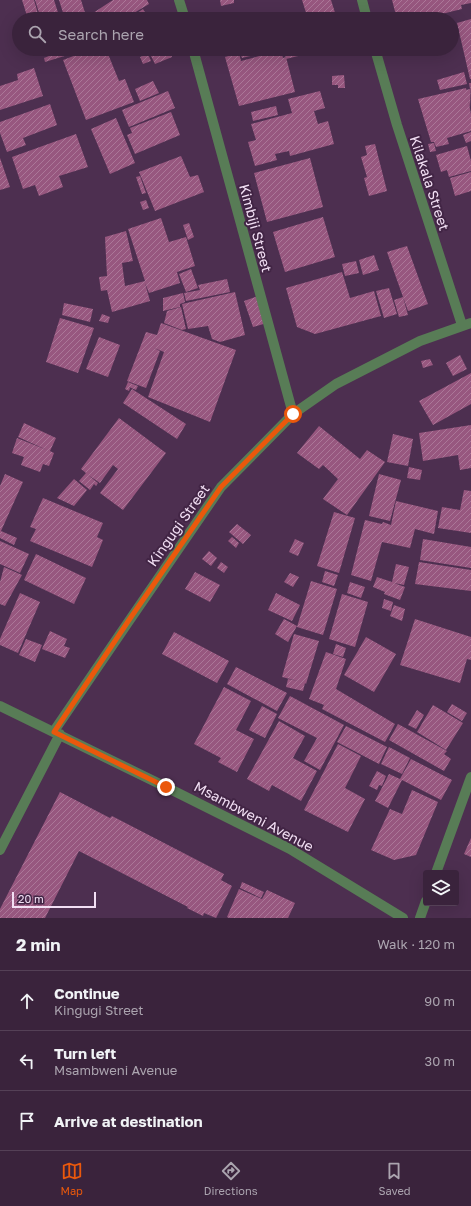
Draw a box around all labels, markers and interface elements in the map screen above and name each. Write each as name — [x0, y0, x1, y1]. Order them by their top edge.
search box — [12, 12, 459, 56]
icon: search — [26, 23, 48, 45]
text: Search here — [58, 25, 144, 43]
street label: Kilakala Street — [407, 133, 453, 233]
street label: Kimbiji Street — [236, 182, 276, 274]
route start — [284, 405, 302, 423]
street label: Kingugi Street — [143, 481, 213, 569]
street label: Msambweni Avenue — [191, 777, 317, 855]
route end — [157, 778, 175, 796]
map controls — [423, 870, 459, 906]
button: layers — [423, 870, 459, 906]
scale bar — [12, 890, 96, 909]
text: 20 m — [18, 892, 44, 905]
text: 2 min — [16, 934, 60, 955]
text: Walk · 120 m — [377, 936, 455, 952]
text: Continue — [54, 984, 120, 1002]
icon: ahead — [16, 990, 38, 1012]
text: 90 m — [424, 993, 455, 1009]
text: Kingugi Street — [54, 1002, 144, 1018]
text: Turn left — [54, 1044, 116, 1062]
icon: left — [16, 1050, 38, 1072]
text: 30 m — [425, 1053, 455, 1069]
text: Msambweni Avenue — [54, 1062, 177, 1078]
icon: arrive — [16, 1110, 38, 1132]
text: Arrive at destination — [54, 1112, 203, 1130]
tab: Map — [60, 1160, 83, 1197]
tab: Directions — [204, 1160, 258, 1197]
tab: Saved — [378, 1160, 411, 1197]

